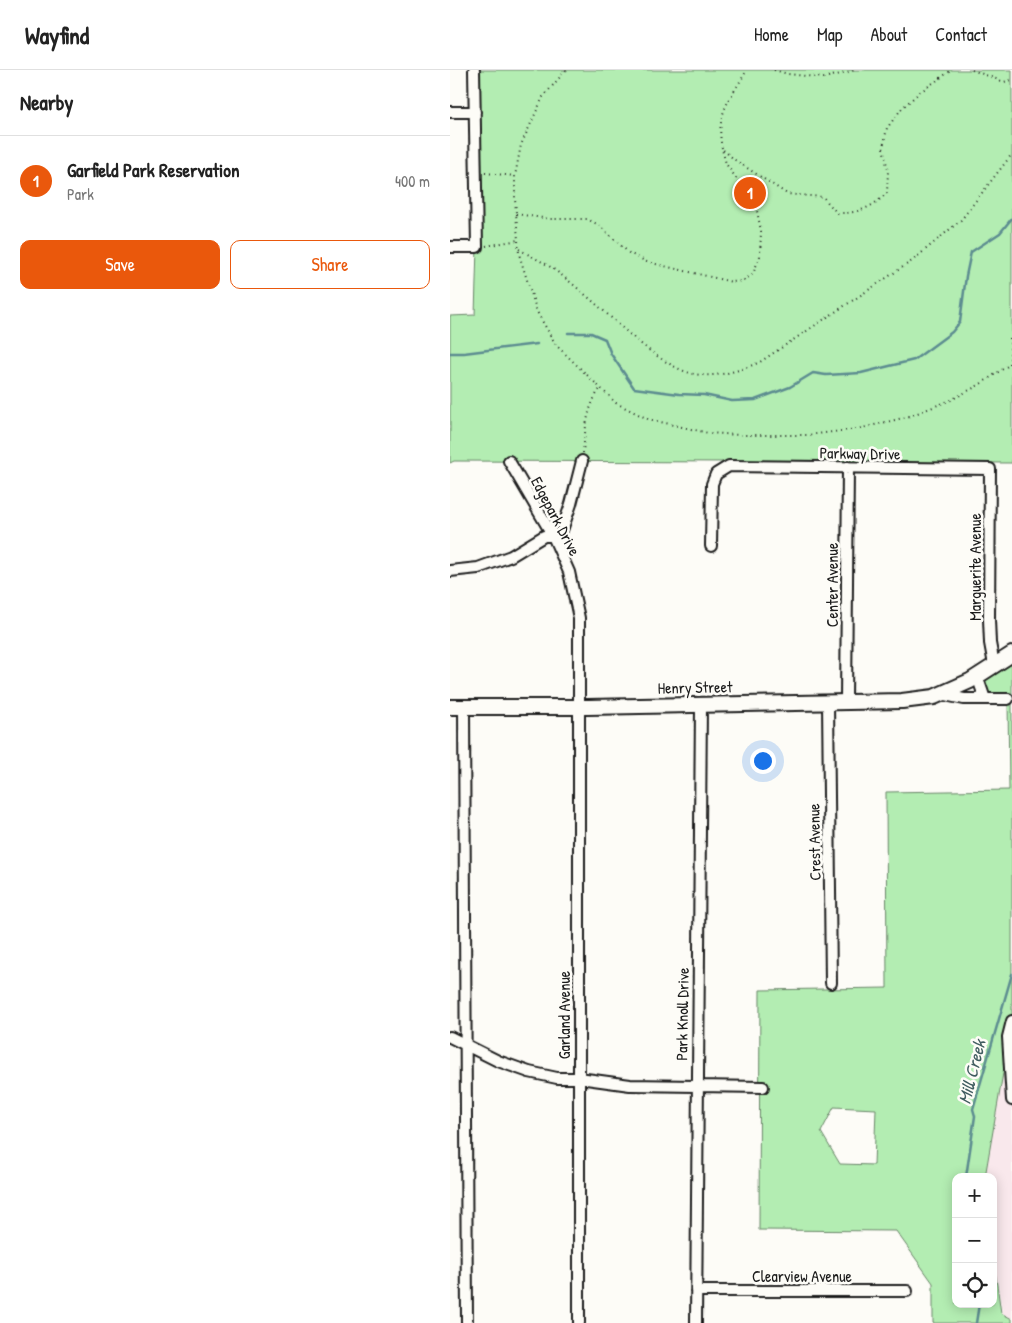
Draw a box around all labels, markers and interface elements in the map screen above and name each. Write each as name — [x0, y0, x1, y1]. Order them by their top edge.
text: Wayfind — [25, 19, 89, 51]
text: Home — [754, 22, 789, 47]
text: Map — [817, 22, 842, 47]
text: About — [870, 22, 907, 47]
text: Contact — [935, 22, 987, 47]
text: Nearby — [20, 88, 73, 117]
text: Garfield Park Reservation — [67, 157, 240, 183]
text: 1 — [33, 170, 39, 192]
text: 400 m — [395, 170, 430, 192]
pin: 1 — [734, 174, 766, 212]
text: Park — [67, 183, 94, 205]
button: Save — [20, 240, 220, 289]
button: Share — [230, 240, 430, 289]
street label: Parkway Drive — [819, 441, 901, 465]
street label: Edgepark Drive — [526, 473, 586, 560]
street label: Marguerite Avenue — [964, 513, 986, 621]
street label: Center Avenue — [821, 542, 843, 627]
street label: Henry Street — [657, 675, 733, 699]
your location — [750, 748, 776, 774]
street label: Crest Avenue — [802, 803, 826, 881]
street label: Park Knoll Drive — [670, 967, 694, 1061]
street label: Garland Avenue — [553, 970, 575, 1059]
water label: Mill Creek — [951, 1036, 992, 1107]
map controls — [952, 1173, 997, 1308]
button: + — [952, 1173, 997, 1218]
button: − — [952, 1218, 997, 1263]
button: locate — [952, 1263, 997, 1308]
street label: Clearview Avenue — [752, 1265, 853, 1287]

